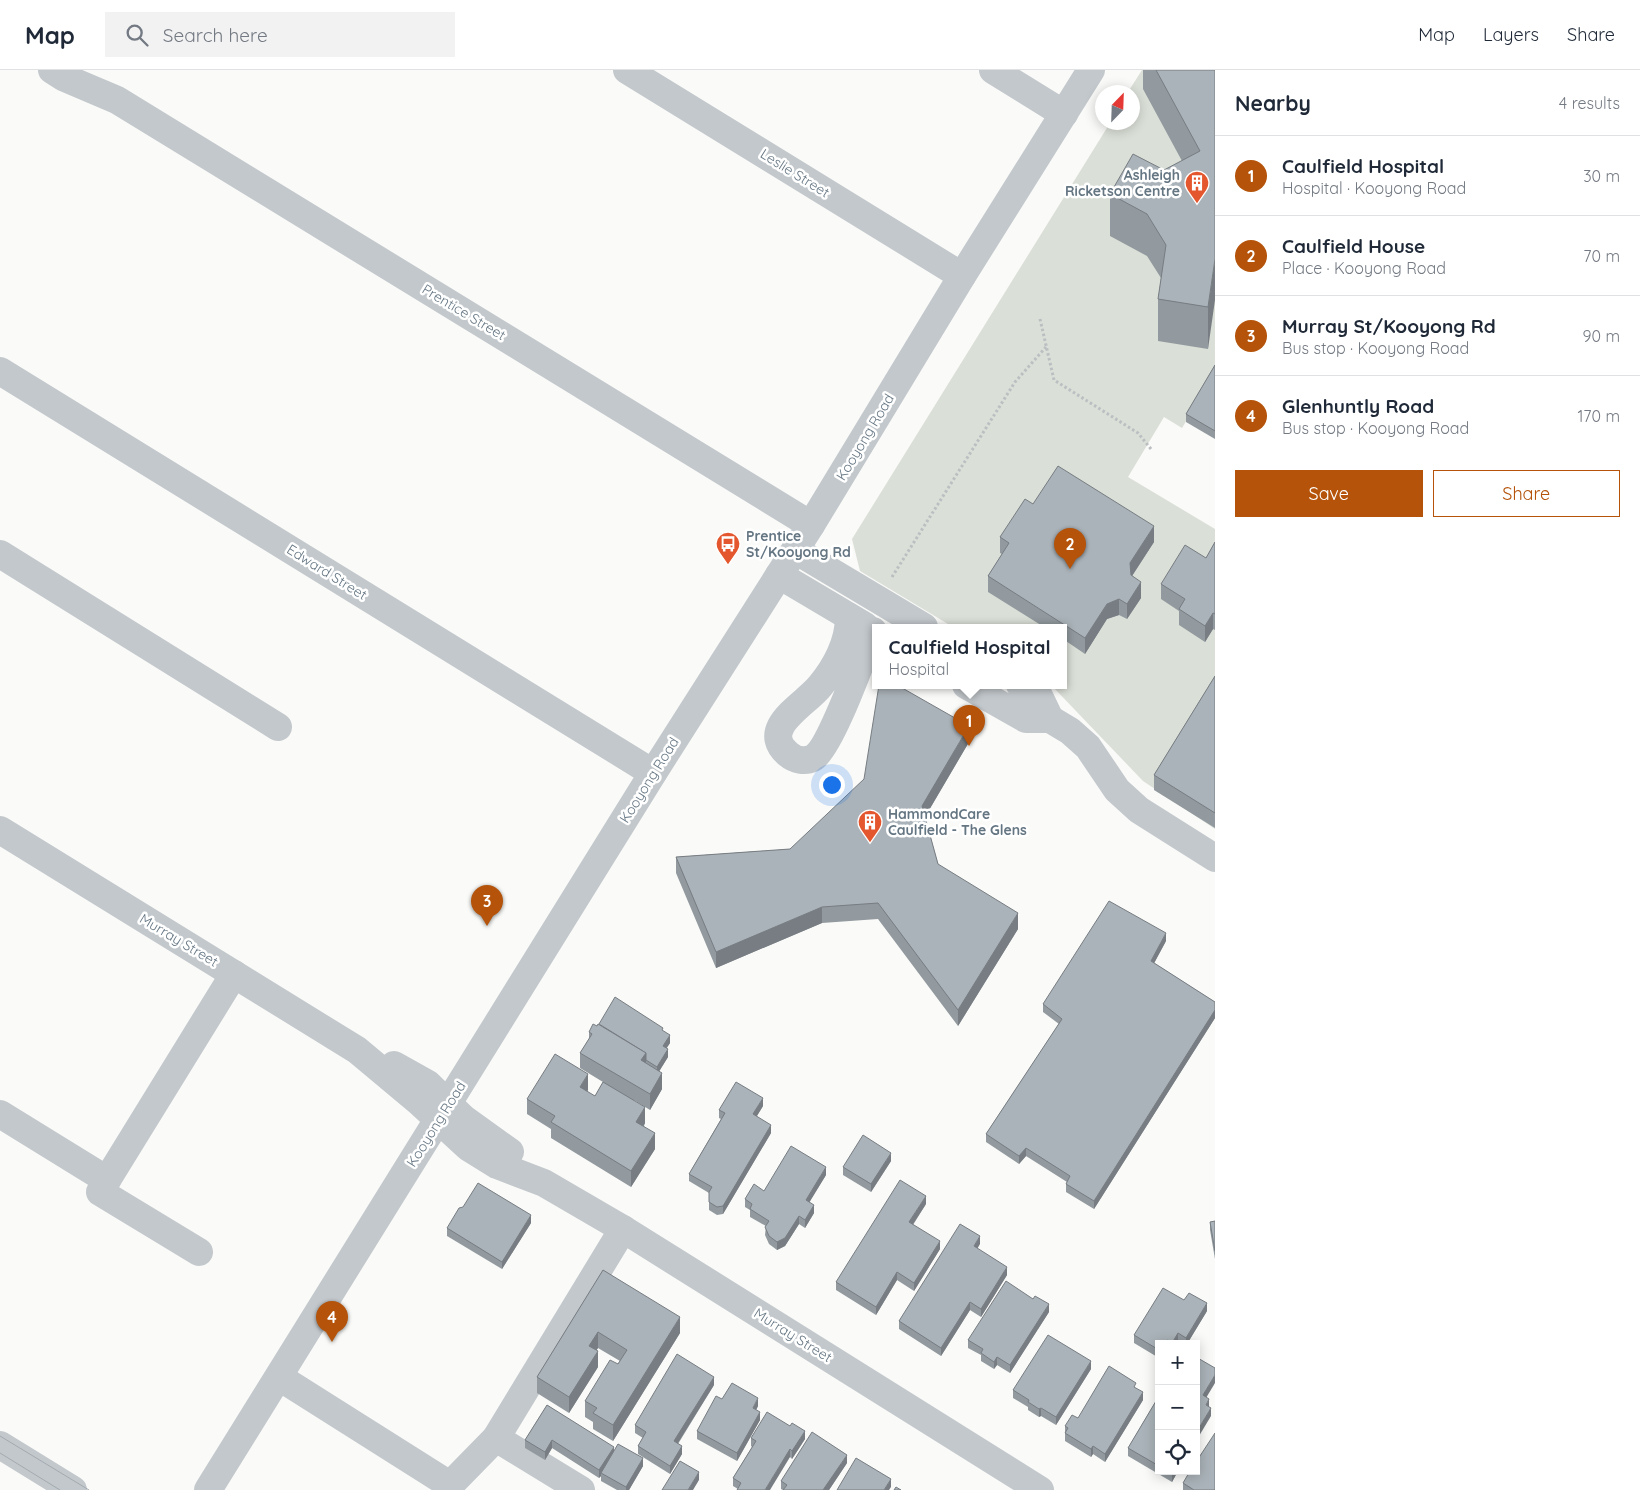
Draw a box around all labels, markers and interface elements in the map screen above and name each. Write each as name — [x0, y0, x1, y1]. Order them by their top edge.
search box — [105, 12, 455, 57]
text: Map — [25, 20, 75, 50]
icon: search — [123, 21, 151, 49]
text: Search here — [163, 23, 268, 47]
text: Map — [1418, 23, 1455, 46]
text: Layers — [1483, 23, 1539, 46]
text: Share — [1567, 23, 1615, 46]
north arrow — [1095, 85, 1140, 130]
text: Nearby — [1235, 90, 1311, 116]
text: 4 results — [1559, 93, 1620, 113]
street label: Leslie Street — [757, 145, 833, 201]
text: Caulfield Hospital — [1282, 154, 1444, 178]
place label: Ashleigh Ricketson Centre — [1065, 166, 1180, 200]
text: 1 — [1248, 166, 1254, 186]
text: 30 m — [1583, 166, 1620, 186]
building icon: Ashleigh Ricketson Centre — [1184, 170, 1210, 204]
text: Hospital · Kooyong Road — [1282, 178, 1466, 198]
text: Caulfield House — [1282, 234, 1425, 258]
text: 2 — [1246, 246, 1256, 266]
text: 70 m — [1583, 246, 1620, 266]
text: Place · Kooyong Road — [1282, 258, 1446, 278]
street label: Prentice Street — [419, 280, 509, 344]
text: Murray St/Kooyong Rd — [1282, 314, 1496, 338]
text: 3 — [1247, 326, 1255, 346]
text: 90 m — [1583, 326, 1620, 346]
text: Bus stop · Kooyong Road — [1282, 338, 1469, 358]
street label: Kooyong Road — [832, 390, 898, 484]
text: Glenhuntly Road — [1282, 394, 1434, 418]
text: 4 — [1246, 406, 1256, 426]
text: 170 m — [1577, 406, 1620, 426]
text: Bus stop · Kooyong Road — [1282, 418, 1469, 438]
button: Save — [1235, 470, 1423, 517]
button: Share — [1433, 470, 1620, 517]
place label: Prentice St/Kooyong Rd — [746, 527, 851, 561]
pin: 2 — [1054, 528, 1086, 569]
bus stop icon: Prentice St/Kooyong Rd — [715, 531, 741, 565]
street label: Edward Street — [284, 540, 371, 604]
popup — [872, 624, 1067, 689]
text: Caulfield Hospital — [888, 635, 1051, 659]
text: Hospital — [888, 659, 949, 679]
pin: 1 — [953, 705, 985, 746]
street label: Kooyong Road — [615, 734, 683, 826]
your location — [819, 772, 845, 798]
place label: HammondCare Caulfield - The Glens — [888, 805, 1027, 839]
building icon: HammondCare Caulfield - The Glens — [857, 809, 883, 843]
pin: 3 — [471, 885, 503, 926]
street label: Murray Street — [136, 909, 222, 971]
street label: Kooyong Road — [402, 1078, 470, 1170]
pin: 4 — [316, 1301, 348, 1342]
street label: Murray Street — [751, 1304, 836, 1366]
map controls — [1155, 1340, 1200, 1475]
button: + — [1155, 1340, 1200, 1385]
button: − — [1155, 1385, 1200, 1430]
button: locate — [1155, 1430, 1200, 1475]

